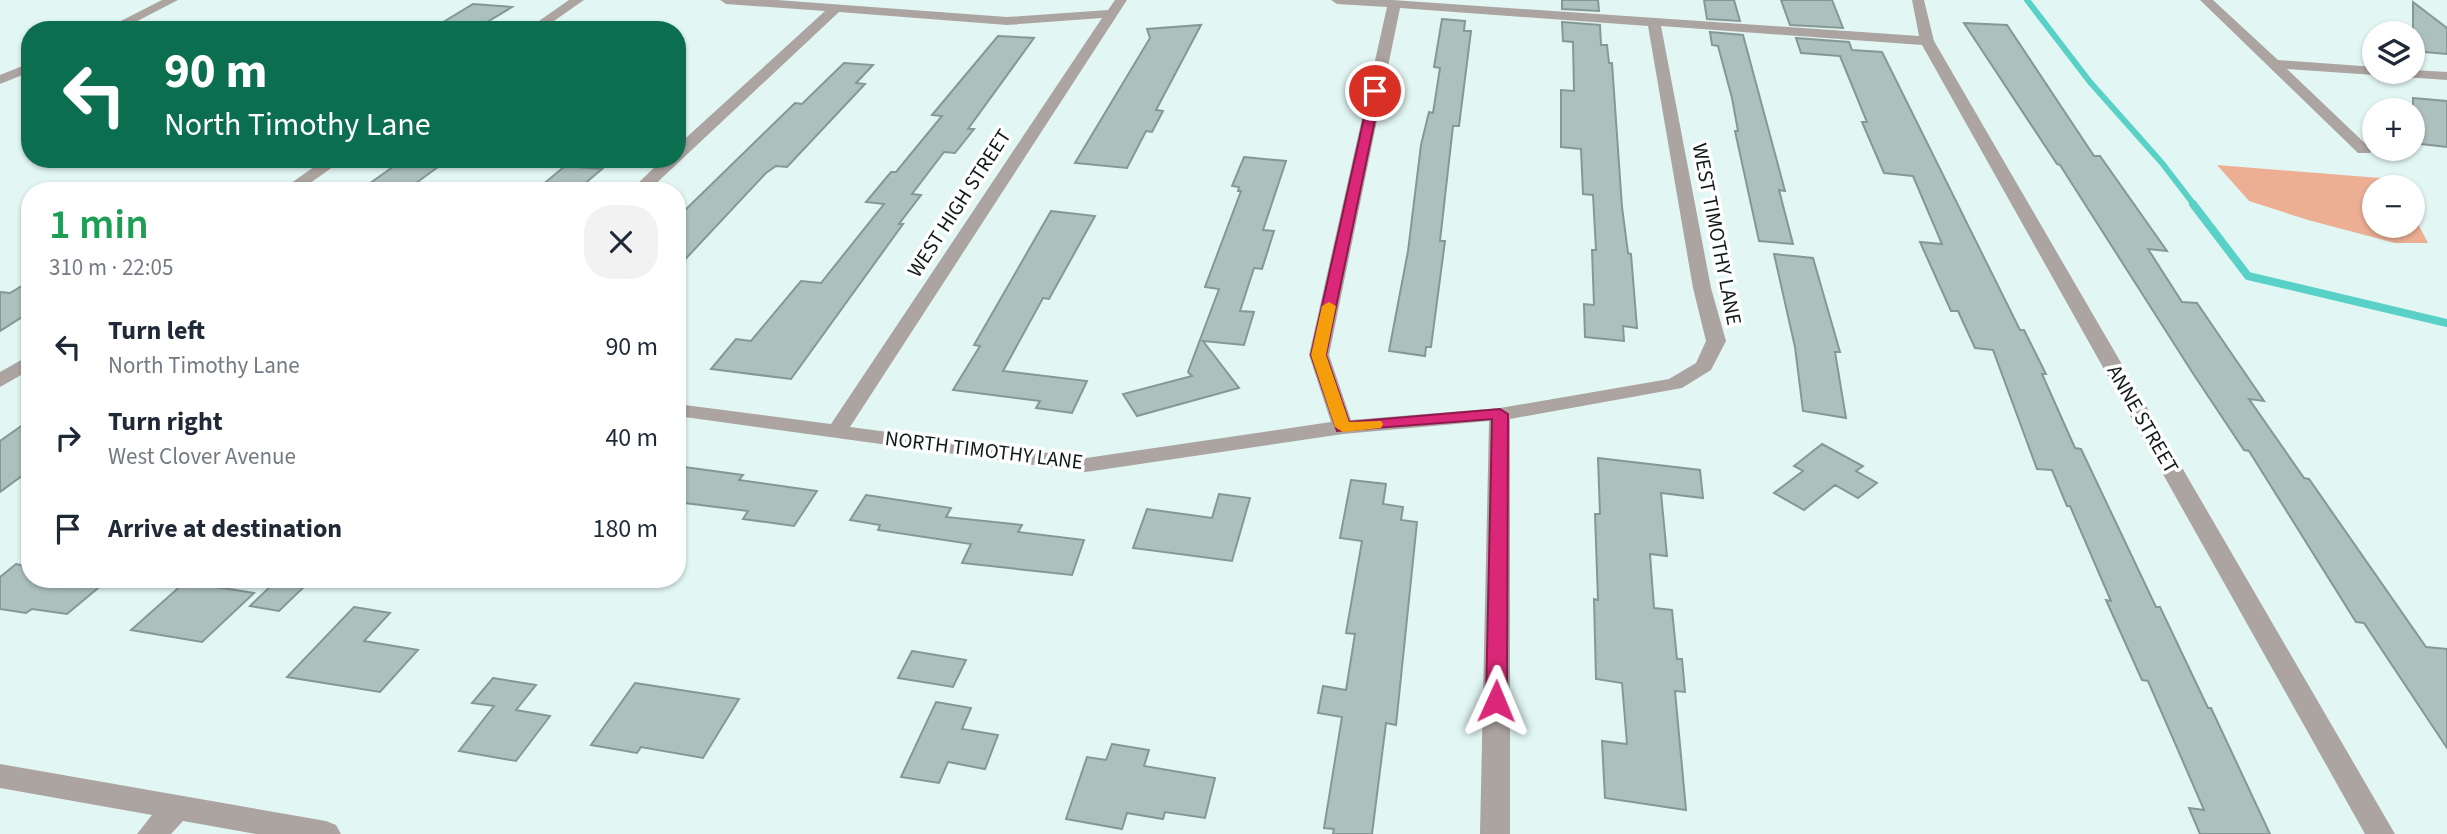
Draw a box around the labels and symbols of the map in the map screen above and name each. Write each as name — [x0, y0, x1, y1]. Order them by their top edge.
pin — [1345, 61, 1405, 121]
street label: WEST HIGH STREET — [900, 123, 1018, 283]
street label: WEST TIMOTHY LANE — [1685, 140, 1749, 328]
street label: ANNE STREET — [2100, 359, 2186, 479]
street label: NORTH TIMOTHY LANE — [883, 423, 1085, 477]
position arrow — [1459, 664, 1533, 738]

